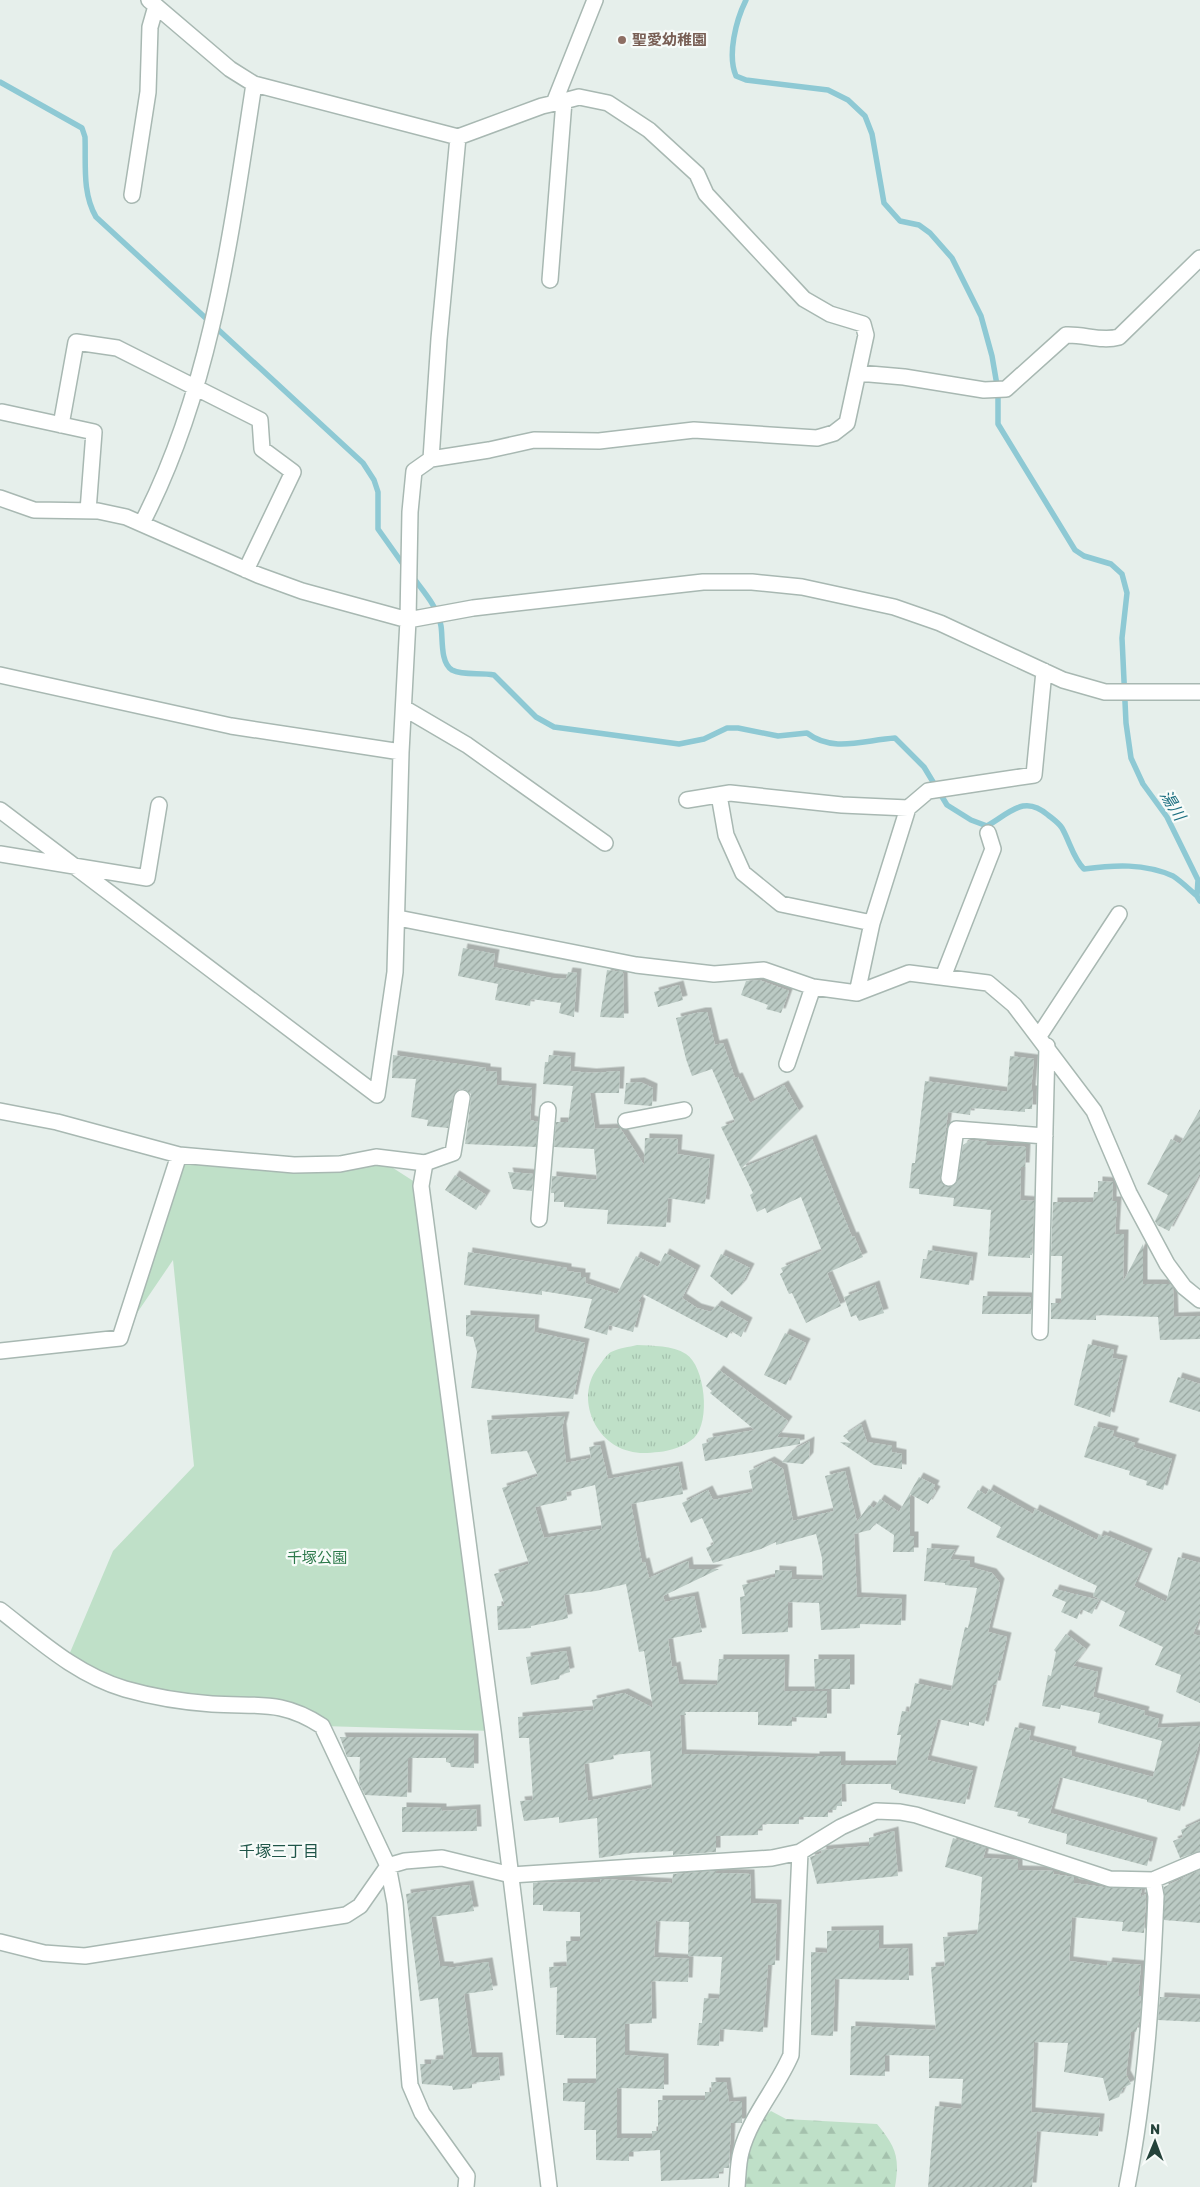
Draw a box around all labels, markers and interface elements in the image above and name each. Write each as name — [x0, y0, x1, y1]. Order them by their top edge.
place label: 聖愛幼稚園 — [632, 31, 707, 49]
marker: 聖愛幼稚園 — [616, 34, 628, 46]
water label: 湯川 — [1156, 787, 1190, 826]
park label: 千塚公園 — [287, 1549, 347, 1567]
district label: 千塚三丁目 — [239, 1842, 319, 1861]
north arrow — [1130, 2117, 1180, 2167]
text: N — [1150, 2121, 1160, 2138]

